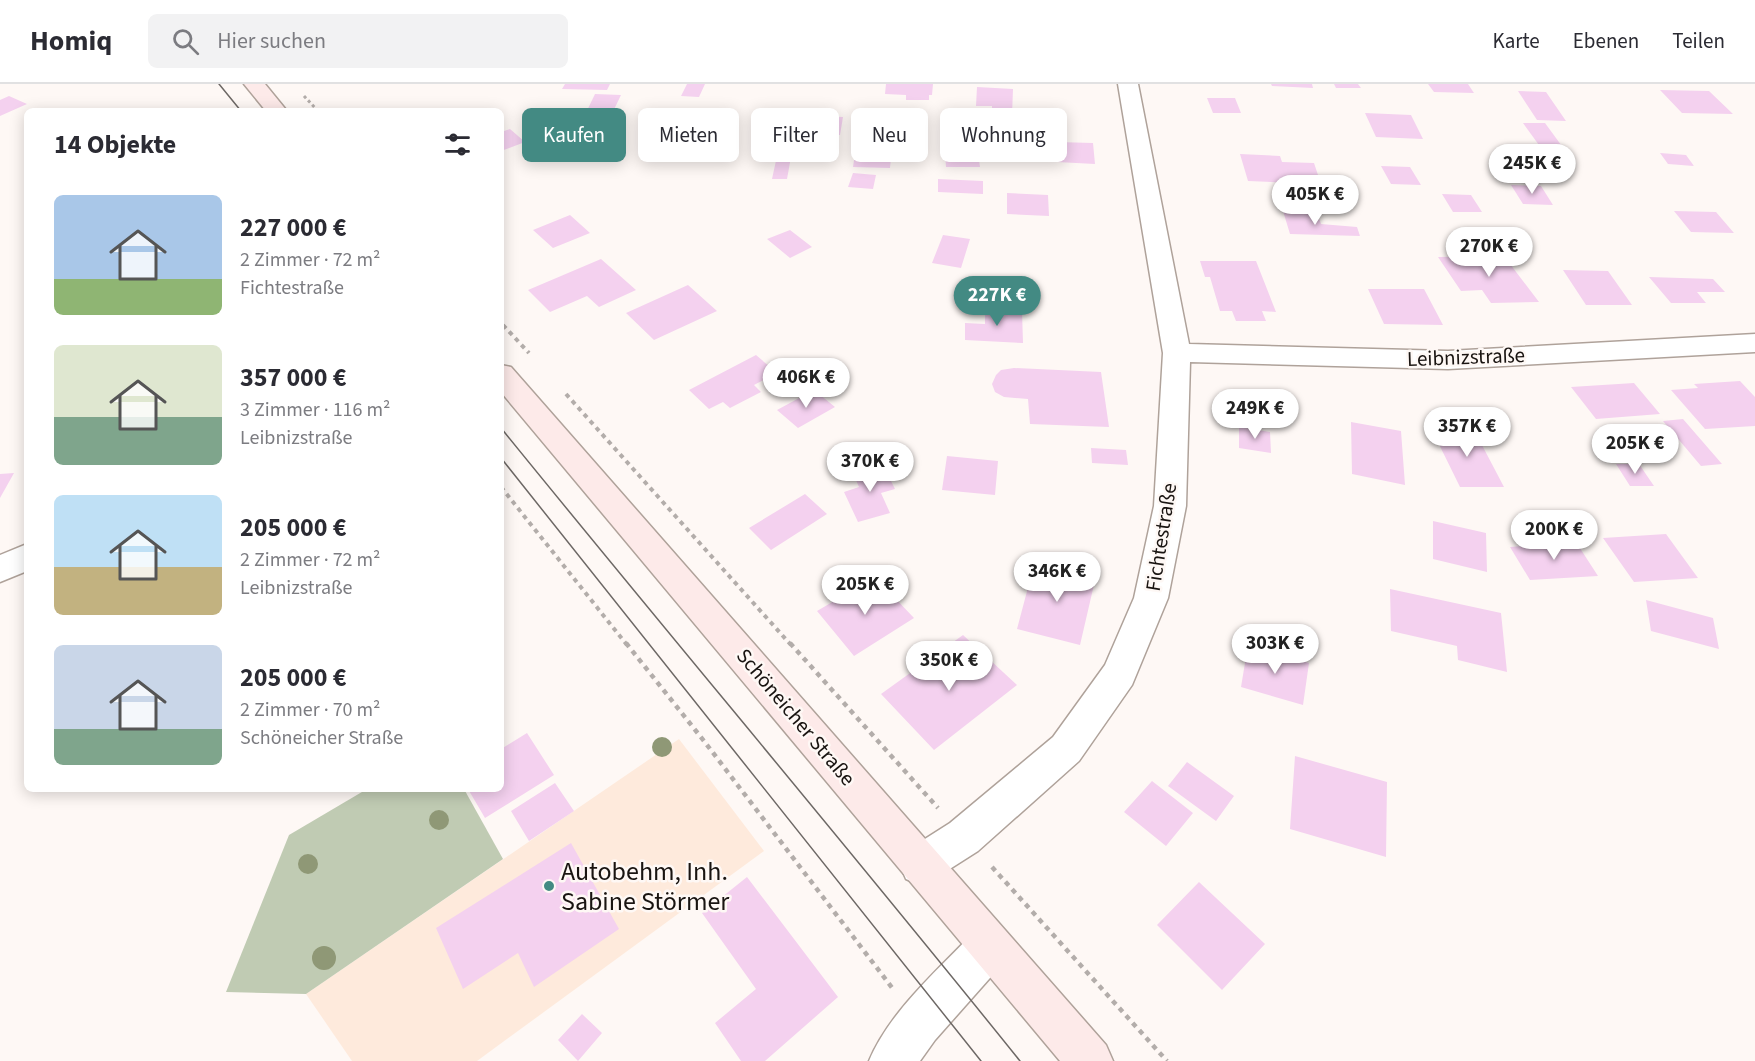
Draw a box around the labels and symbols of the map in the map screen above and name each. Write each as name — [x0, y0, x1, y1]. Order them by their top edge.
pin: 245K € — [1483, 144, 1581, 195]
pin: 405K € — [1266, 175, 1364, 226]
pin: 270K € — [1440, 227, 1538, 278]
pin: 227K € — [948, 276, 1046, 327]
street label: Leibnizstraße — [1406, 340, 1526, 374]
pin: 406K € — [757, 358, 855, 409]
pin: 249K € — [1206, 389, 1304, 440]
pin: 357K € — [1418, 407, 1516, 458]
pin: 205K € — [1586, 424, 1684, 475]
pin: 370K € — [821, 442, 919, 493]
street label: Fichtestraße — [1138, 481, 1184, 593]
pin: 200K € — [1505, 510, 1603, 561]
pin: 346K € — [1008, 552, 1106, 603]
pin: 205K € — [816, 565, 914, 616]
pin: 303K € — [1226, 624, 1324, 675]
pin: 350K € — [900, 641, 998, 692]
street label: Schöneicher Straße — [729, 642, 863, 792]
place label: Autobehm, Inh. Sabine Störmer — [561, 853, 730, 920]
marker: Autobehm, Inh. Sabine Störmer — [542, 879, 556, 893]

